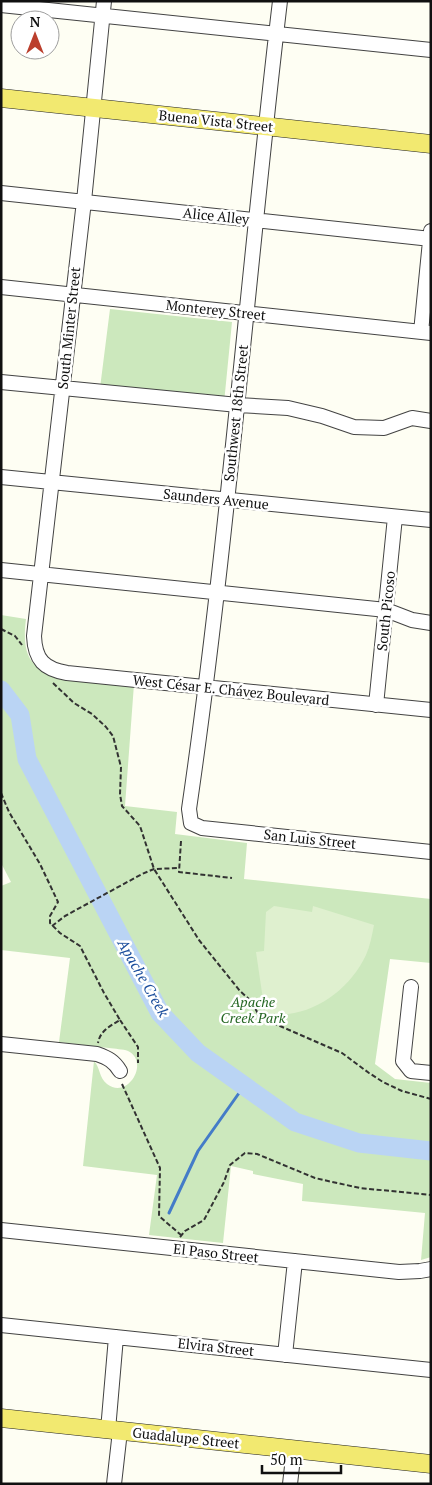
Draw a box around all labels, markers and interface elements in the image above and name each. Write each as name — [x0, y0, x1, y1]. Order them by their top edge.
north arrow — [10, 10, 60, 60]
text: N — [30, 12, 41, 31]
street label: Buena Vista Street — [158, 105, 275, 136]
street label: Alice Alley — [182, 203, 251, 229]
street label: South Minter Street — [53, 265, 84, 390]
street label: Monterey Street — [165, 295, 268, 324]
street label: Southwest 18th Street — [219, 343, 252, 482]
street label: Saunders Avenue — [162, 484, 270, 513]
street label: South Picoso — [372, 570, 399, 652]
street label: West César E. Chávez Boulevard — [132, 670, 330, 709]
street label: San Luis Street — [263, 824, 358, 853]
water label: Apache Creek — [113, 934, 175, 1021]
park label: Apache Creek Park — [221, 992, 286, 1027]
street label: El Paso Street — [172, 1239, 260, 1267]
street label: Elvira Street — [177, 1333, 256, 1360]
street label: Guadalupe Street — [132, 1422, 241, 1453]
scale bar — [262, 1442, 341, 1474]
text: 50 m — [270, 1449, 303, 1469]

